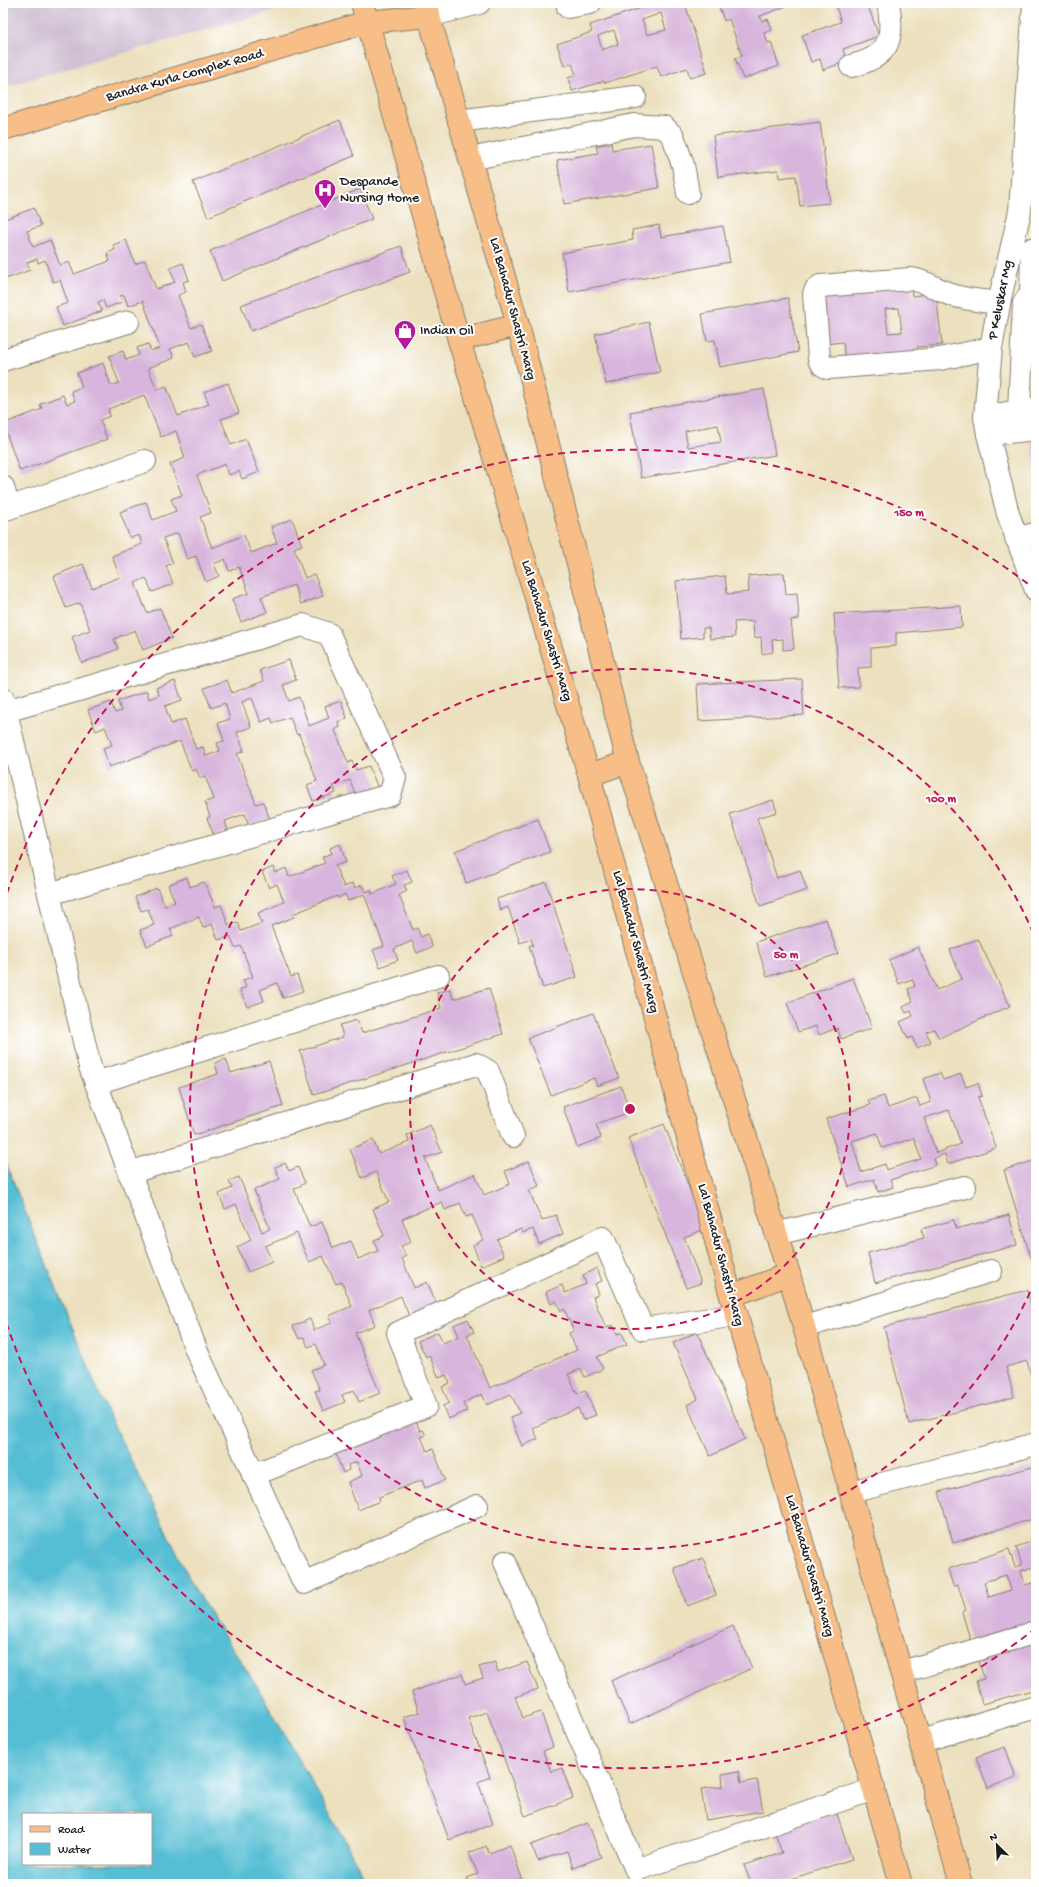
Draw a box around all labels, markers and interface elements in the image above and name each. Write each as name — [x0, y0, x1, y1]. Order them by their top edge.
street label: Bandra Kurla Complex Road — [104, 45, 267, 107]
place label: Despande Nursing Home — [339, 174, 420, 207]
hospital icon: Despande Nursing Home — [312, 177, 338, 210]
street label: Lal Bahadur Shastri Marg — [485, 236, 539, 382]
street label: P Keluskar Mg — [985, 259, 1017, 342]
shop icon: Indian Oil — [392, 318, 418, 351]
place label: Indian Oil — [420, 323, 474, 340]
text: 150 m — [893, 507, 924, 521]
street label: Lal Bahadur Shastri Marg — [516, 558, 576, 704]
text: 100 m — [925, 793, 956, 807]
street label: Lal Bahadur Shastri Marg — [608, 869, 662, 1015]
text: 50 m — [774, 949, 799, 963]
centre of rings — [623, 1102, 637, 1116]
street label: Lal Bahadur Shastri Marg — [693, 1182, 747, 1328]
street label: Lal Bahadur Shastri Marg — [781, 1493, 837, 1639]
legend — [22, 1813, 152, 1865]
text: Road — [58, 1824, 85, 1838]
north arrow — [977, 1825, 1017, 1865]
text: N — [988, 1831, 999, 1845]
text: Water — [58, 1844, 92, 1858]

